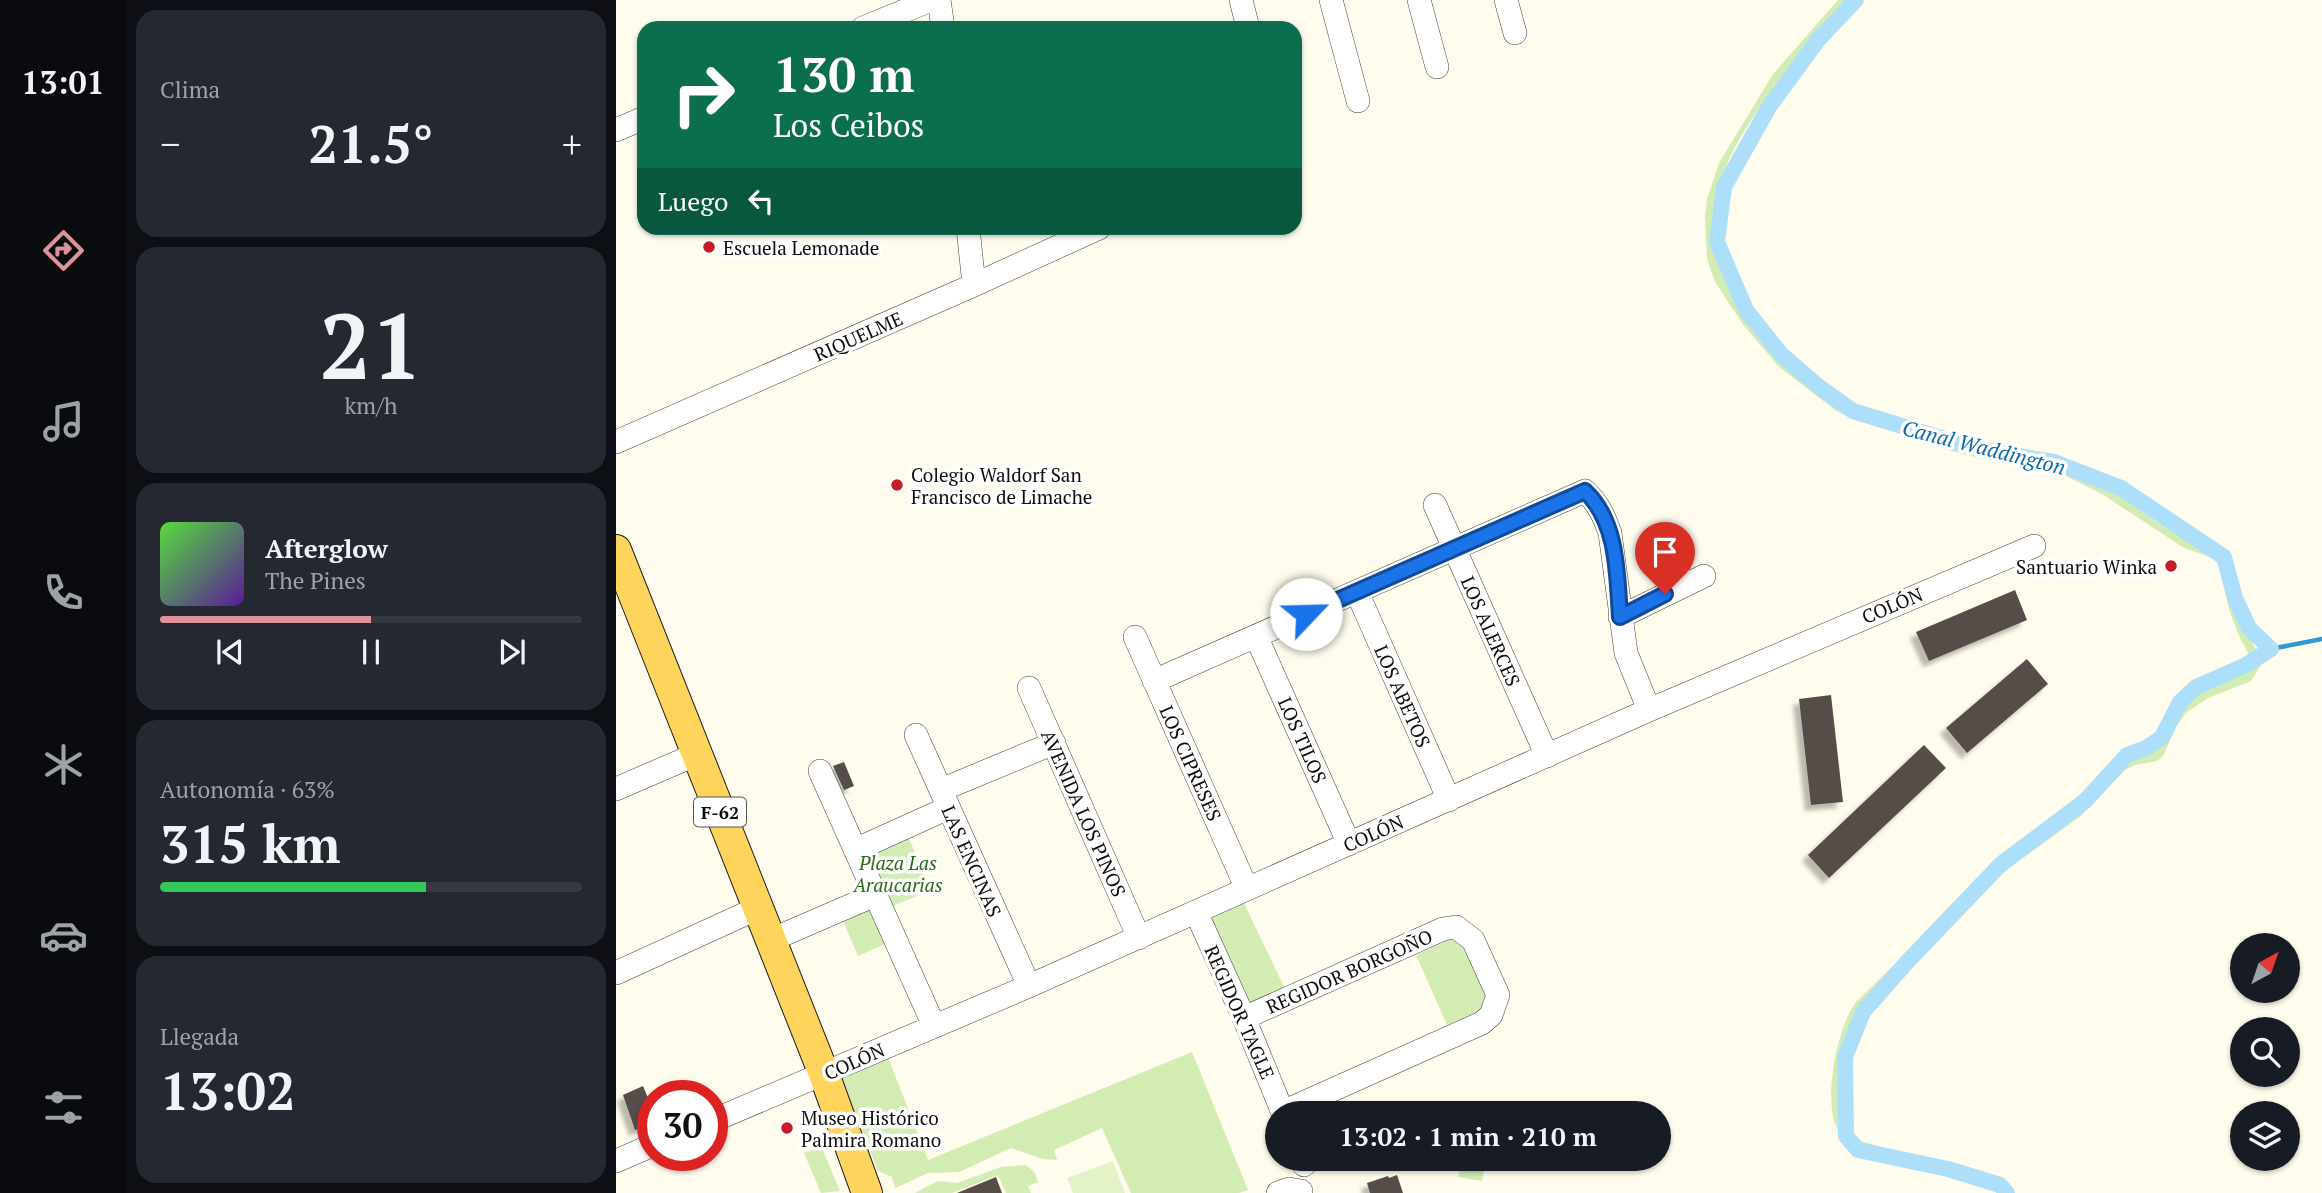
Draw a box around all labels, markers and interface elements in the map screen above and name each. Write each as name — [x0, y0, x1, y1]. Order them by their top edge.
text: 130 m — [773, 41, 915, 106]
icon: right — [658, 49, 749, 140]
text: 13:01 — [21, 61, 105, 103]
text: Clima — [160, 74, 220, 105]
text: Los Ceibos — [773, 104, 924, 146]
text: 21.5° — [308, 109, 434, 178]
text: − — [160, 119, 180, 169]
text: + — [562, 119, 582, 169]
icon: left — [742, 182, 780, 220]
text: Luego — [658, 184, 728, 218]
icon: directions — [39, 226, 88, 275]
place label: Escuela Lemonade — [723, 235, 879, 260]
marker: Escuela Lemonade — [701, 239, 717, 255]
text: 21 — [320, 284, 422, 405]
street label: RIQUELME — [810, 305, 906, 367]
text: km/h — [344, 390, 398, 421]
icon: music — [39, 397, 88, 446]
water label: Canal Waddington — [1899, 413, 2069, 481]
place label: Colegio Waldorf San Francisco de Limache — [911, 462, 1092, 509]
marker: Colegio Waldorf San Francisco de Limache — [889, 477, 905, 493]
pin — [1635, 522, 1695, 594]
text: Afterglow — [265, 531, 388, 565]
icon: arrive — [1646, 533, 1684, 571]
place label: Santuario Winka — [2016, 554, 2157, 579]
marker: Santuario Winka — [2163, 558, 2179, 574]
text: The Pines — [265, 565, 366, 596]
icon: phone — [39, 568, 88, 617]
street label: LOS ALERCES — [1456, 572, 1526, 690]
position arrow — [1269, 577, 1343, 651]
street label: COLÓN — [1858, 581, 1926, 629]
icon: previous — [211, 633, 249, 671]
icon: pause — [352, 633, 390, 671]
icon: next — [493, 633, 531, 671]
street label: LOS ABETOS — [1369, 641, 1437, 751]
street label: LOS TILOS — [1273, 693, 1333, 787]
street label: LOS CIPRESES — [1154, 701, 1228, 825]
street label: AVENIDA LOS PINOS — [1036, 726, 1132, 900]
icon: climate — [39, 740, 88, 789]
text: Autonomía · 63% — [160, 774, 335, 805]
road number: F-62 — [694, 798, 746, 826]
street label: LAS ENCINAS — [936, 801, 1008, 921]
text: 315 km — [160, 809, 341, 878]
street label: COLÓN — [1339, 809, 1407, 857]
park label: Plaza Las Araucarias — [852, 850, 943, 897]
icon: car — [39, 911, 88, 960]
street label: REGIDOR BORGOÑO — [1262, 923, 1436, 1019]
north arrow — [2230, 933, 2300, 1003]
map controls — [2230, 933, 2300, 1171]
street label: REGIDOR TAGLE — [1199, 941, 1281, 1083]
button: search — [2230, 1017, 2300, 1087]
text: Llegada — [160, 1021, 239, 1052]
street label: COLÓN — [820, 1037, 888, 1085]
text: 13:02 — [160, 1056, 295, 1125]
speed limit sign: 30 — [637, 1080, 728, 1171]
icon: filters — [39, 1083, 88, 1132]
button: layers — [2230, 1101, 2300, 1171]
place label: Museo Histórico Palmira Romano — [801, 1105, 941, 1152]
text: 13:02 · 1 min · 210 m — [1339, 1119, 1597, 1153]
marker: Museo Histórico Palmira Romano — [779, 1120, 795, 1136]

